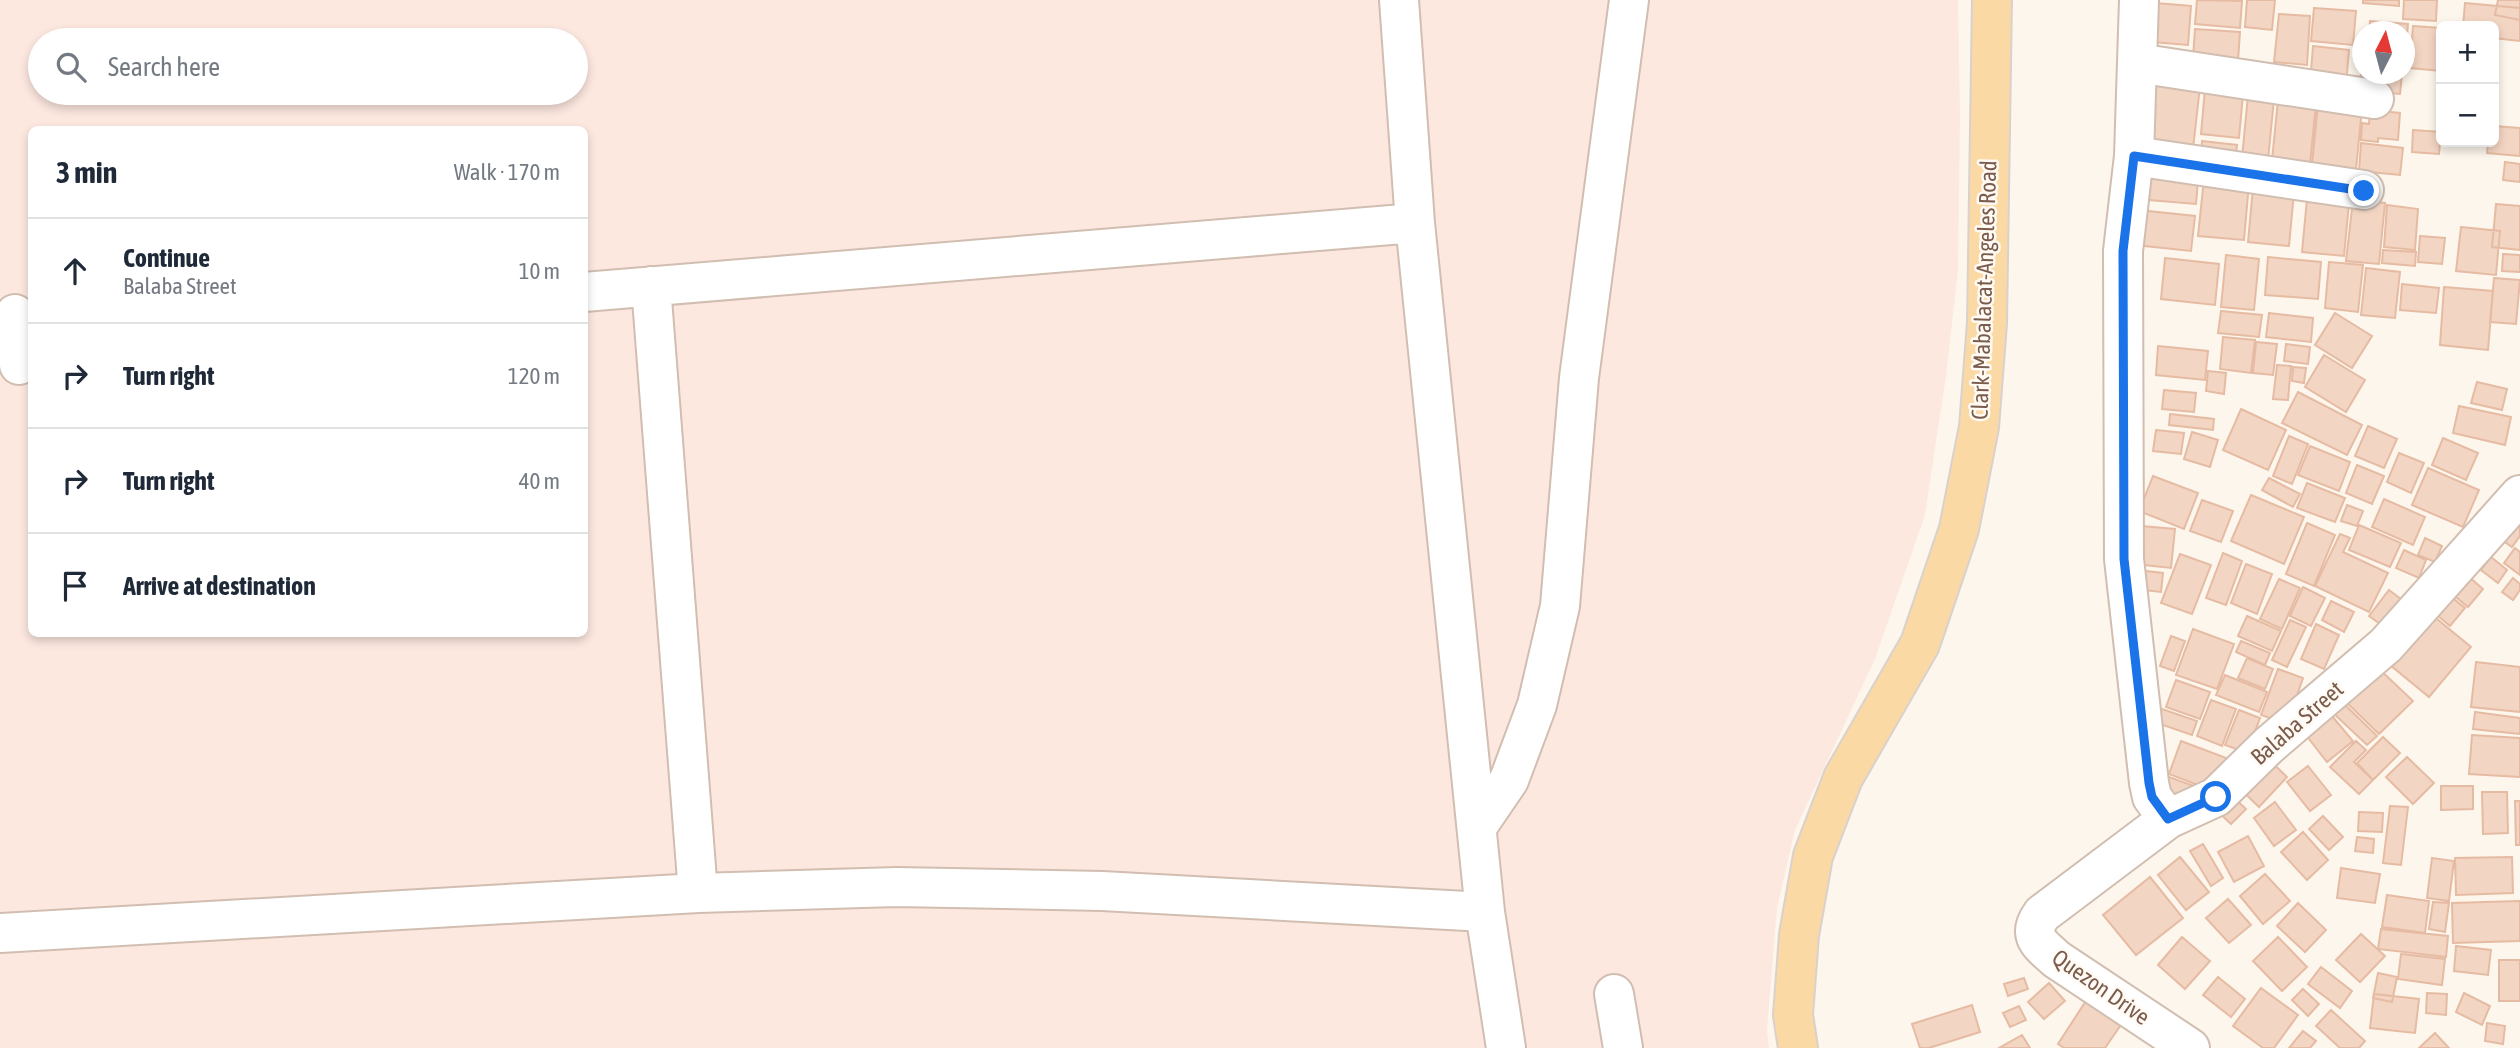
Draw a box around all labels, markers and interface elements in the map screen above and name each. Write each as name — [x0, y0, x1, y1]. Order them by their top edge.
north arrow — [2352, 21, 2415, 84]
map controls — [2436, 21, 2499, 147]
button: + — [2436, 21, 2499, 84]
search box — [28, 28, 588, 105]
icon: search — [52, 48, 90, 86]
text: Search here — [108, 52, 220, 82]
button: − — [2436, 84, 2499, 147]
text: 3 min — [56, 155, 117, 189]
text: Walk · 170 m — [454, 159, 560, 185]
street label: Clark-Mabalacat-Angeles Road — [1966, 160, 2002, 420]
route end — [2348, 175, 2379, 206]
text: Continue — [123, 243, 210, 273]
icon: ahead — [56, 252, 94, 290]
text: 10 m — [519, 258, 560, 284]
text: Balaba Street — [123, 273, 237, 299]
icon: right — [56, 357, 94, 395]
text: Turn right — [123, 361, 214, 391]
text: 120 m — [508, 363, 560, 389]
icon: right — [56, 462, 94, 500]
text: Turn right — [123, 466, 214, 496]
text: 40 m — [519, 468, 560, 494]
icon: arrive — [56, 567, 94, 605]
text: Arrive at destination — [123, 571, 316, 601]
street label: Balaba Street — [2246, 676, 2348, 770]
route start — [2200, 781, 2231, 812]
street label: Quezon Drive — [2047, 944, 2155, 1030]

